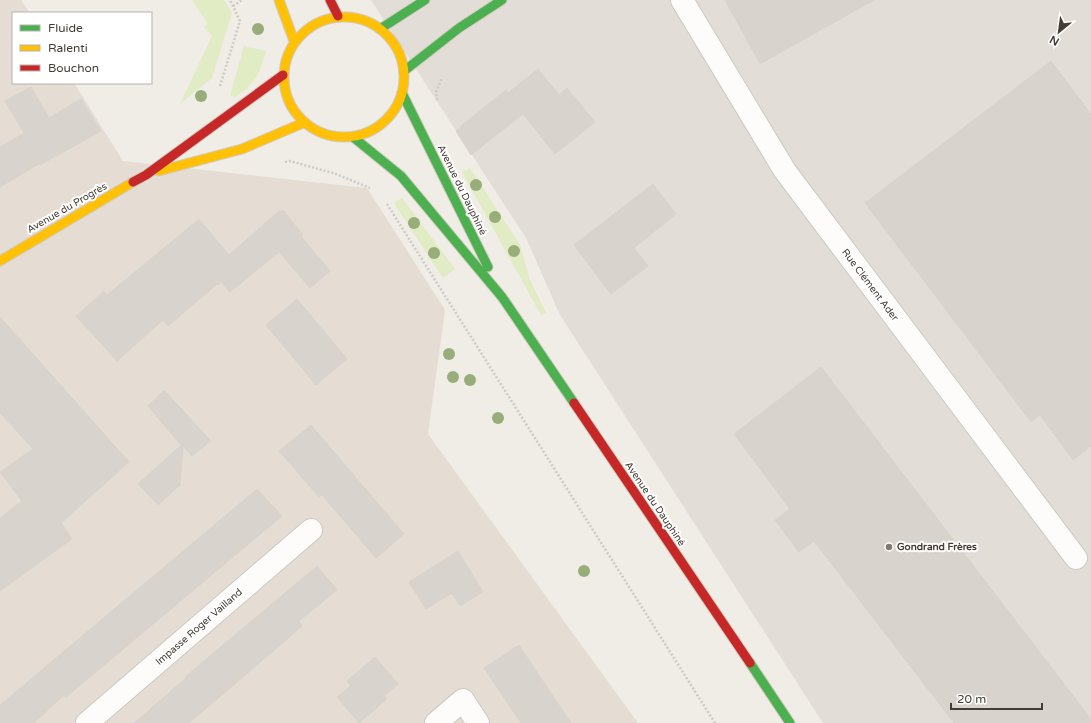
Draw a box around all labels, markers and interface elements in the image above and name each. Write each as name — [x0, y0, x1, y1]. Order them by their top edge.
legend — [12, 12, 152, 84]
north arrow — [1039, 12, 1079, 52]
text: Fluide — [48, 21, 83, 35]
text: N — [1047, 32, 1061, 48]
text: Ralenti — [48, 41, 88, 55]
text: Bouchon — [48, 61, 99, 75]
street label: Avenue du Dauphiné — [435, 143, 489, 237]
street label: Avenue du Progrès — [25, 180, 109, 236]
street label: Rue Clément Ader — [839, 247, 901, 323]
street label: Avenue du Dauphiné — [622, 460, 688, 549]
place label: Gondrand Frères — [897, 541, 977, 553]
marker: Gondrand Frères — [884, 542, 894, 552]
street label: Impasse Roger Vailland — [153, 586, 245, 668]
scale bar — [951, 685, 1042, 711]
text: 20 m — [957, 692, 986, 706]

